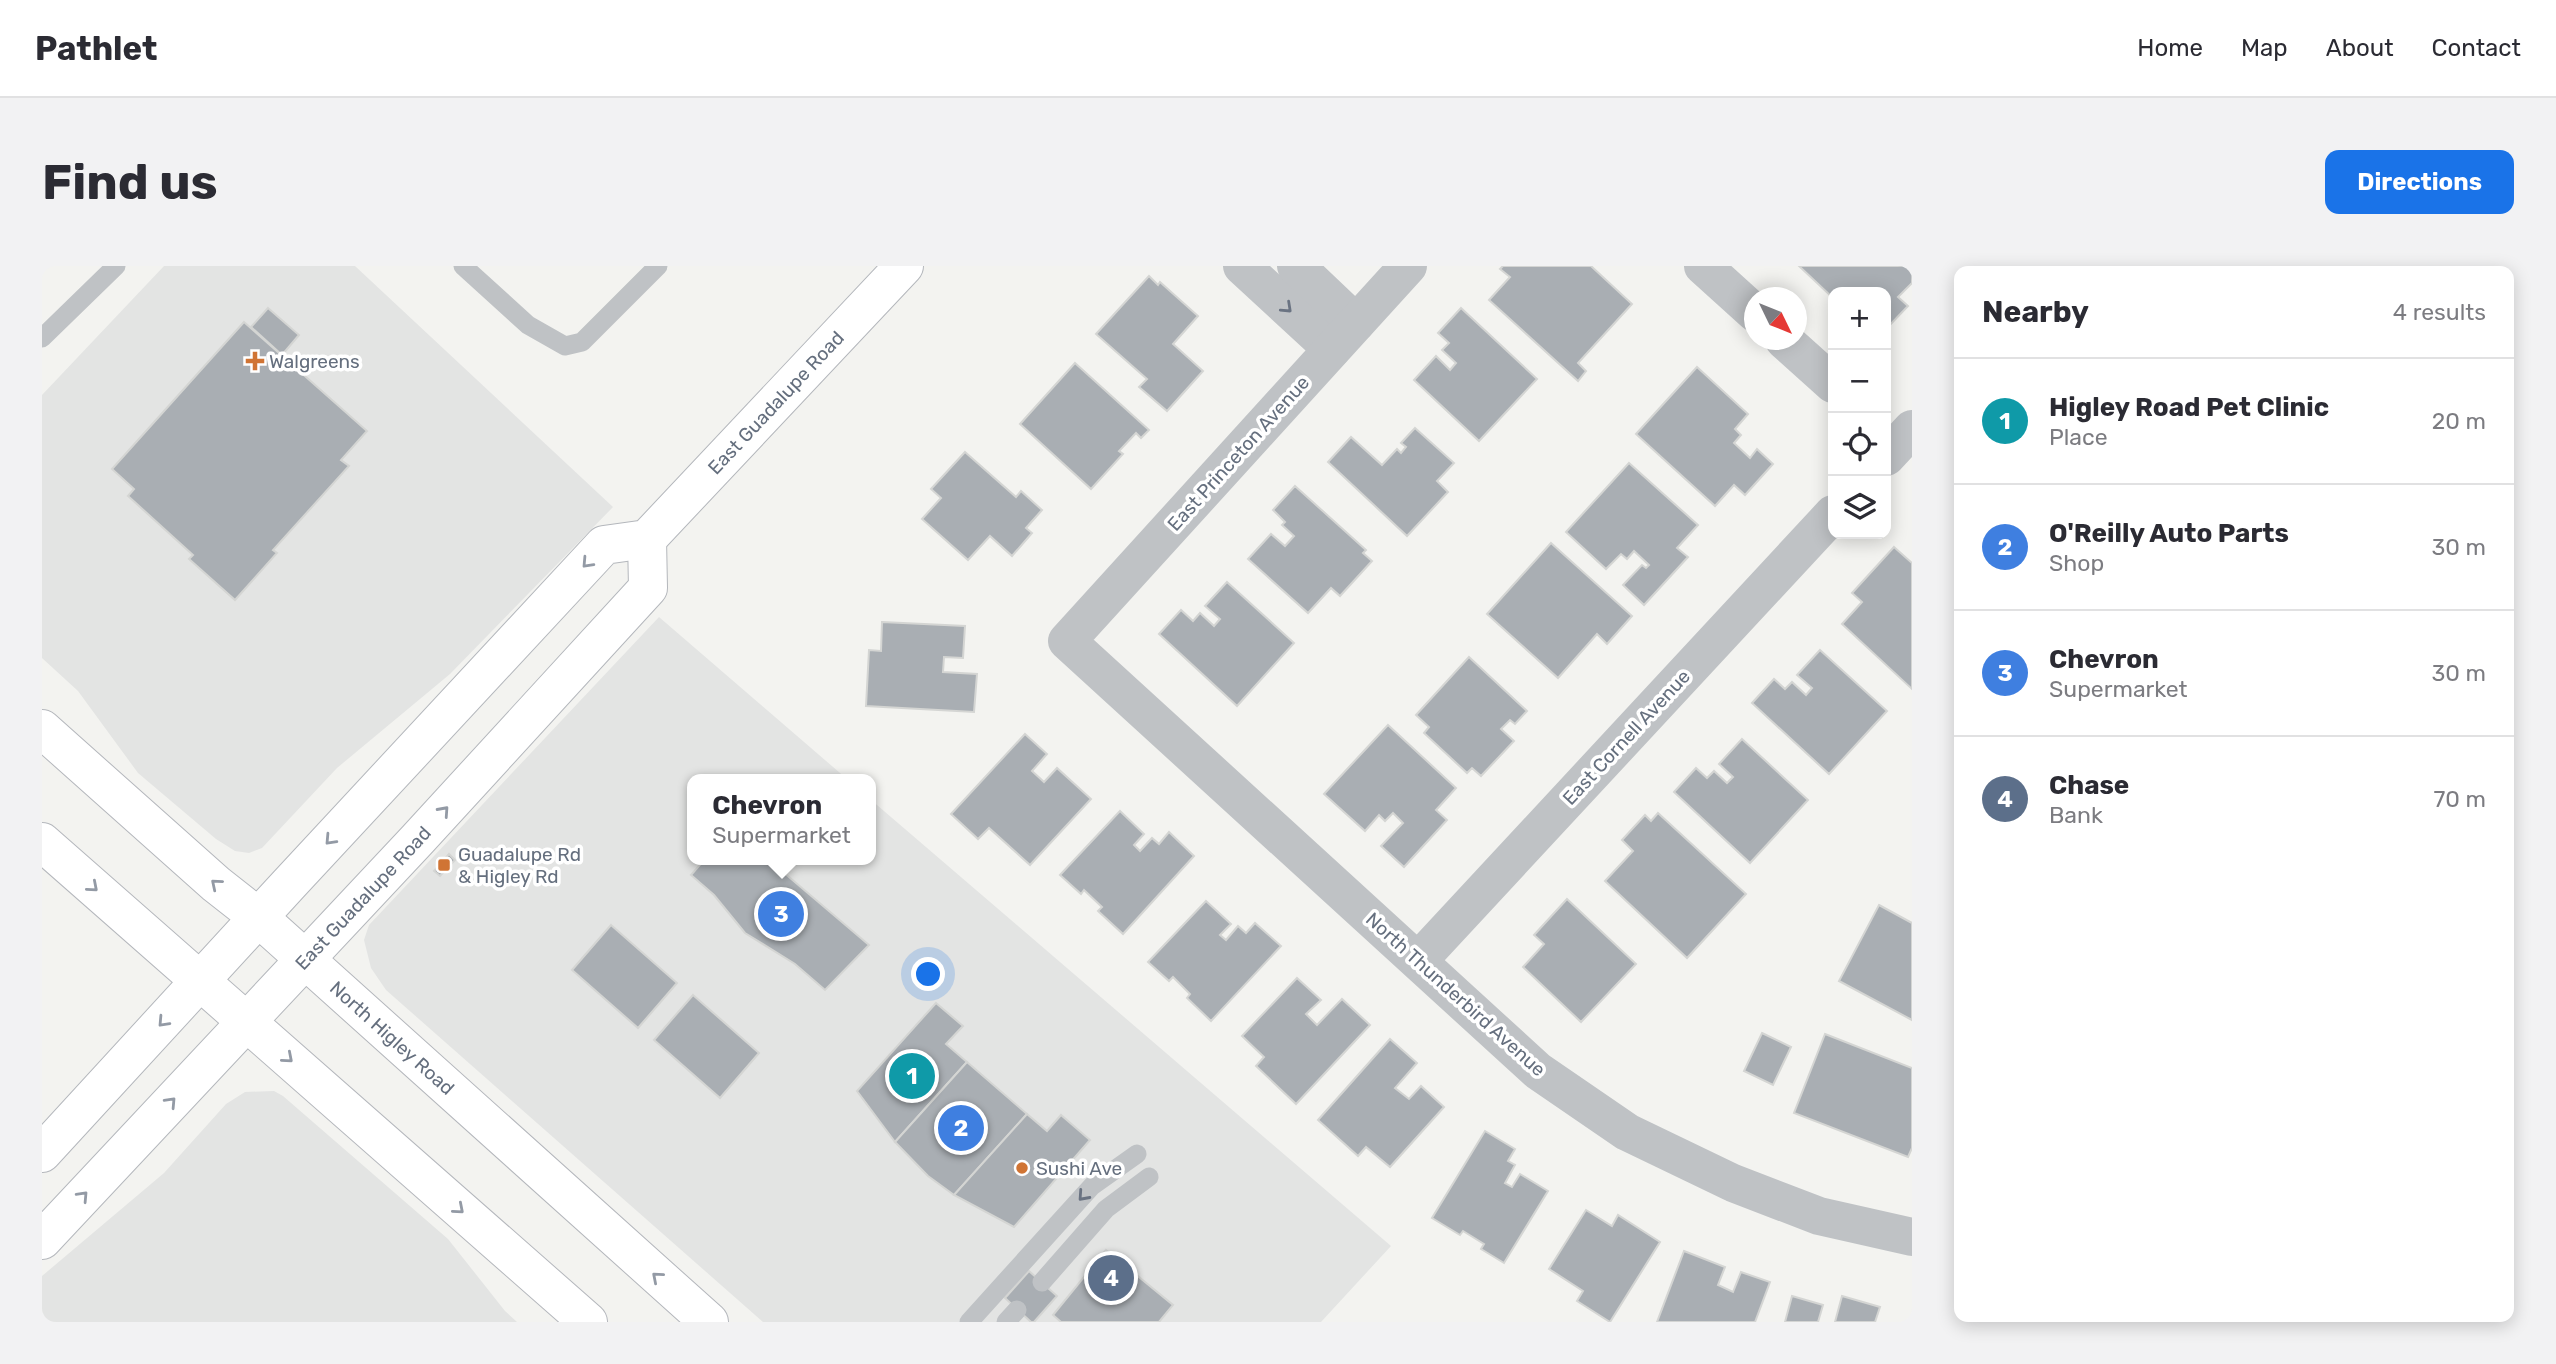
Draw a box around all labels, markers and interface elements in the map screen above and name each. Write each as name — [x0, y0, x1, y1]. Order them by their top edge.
text: Pathlet — [35, 29, 158, 68]
text: Home — [2137, 34, 2203, 62]
text: Map — [2241, 34, 2288, 62]
text: About — [2326, 34, 2394, 62]
text: Contact — [2432, 34, 2521, 62]
button: Directions — [2325, 150, 2514, 214]
text: Find us — [42, 153, 218, 211]
north arrow — [1744, 287, 1807, 350]
map controls — [1828, 287, 1891, 539]
button: + — [1828, 287, 1891, 350]
text: Nearby — [1982, 294, 2089, 330]
text: 4 results — [2393, 298, 2486, 326]
one-way arrow — [1279, 300, 1292, 312]
street label: East Guadalupe Road — [703, 326, 849, 479]
place label: Walgreens — [269, 350, 360, 373]
button: − — [1828, 350, 1891, 413]
marker: Walgreens — [247, 353, 263, 369]
street label: East Princeton Avenue — [1163, 371, 1314, 536]
text: Higley Road Pet Clinic — [2049, 392, 2329, 423]
text: 1 — [1999, 407, 2011, 435]
text: 20 m — [2432, 407, 2486, 435]
button: locate — [1828, 413, 1891, 476]
text: Place — [2049, 423, 2108, 451]
button: layers — [1828, 476, 1891, 539]
text: O'Reilly Auto Parts — [2049, 518, 2289, 549]
text: 2 — [1998, 533, 2012, 561]
text: 30 m — [2431, 533, 2486, 561]
text: Shop — [2049, 549, 2104, 577]
one-way arrow — [583, 555, 596, 568]
text: Chevron — [2049, 644, 2159, 675]
text: 3 — [1997, 659, 2013, 687]
text: 30 m — [2431, 659, 2486, 687]
street label: East Cornell Avenue — [1558, 665, 1695, 810]
text: Supermarket — [2049, 675, 2187, 703]
text: Chase — [2049, 770, 2129, 801]
popup — [687, 774, 876, 865]
text: 4 — [1997, 785, 2013, 813]
text: 70 m — [2434, 785, 2486, 813]
text: Chevron — [712, 790, 822, 821]
text: Bank — [2049, 801, 2103, 829]
one-way arrow — [436, 806, 448, 819]
text: Supermarket — [712, 821, 851, 849]
street label: East Guadalupe Road — [290, 822, 436, 975]
one-way arrow — [325, 832, 338, 845]
place label: Guadalupe Rd & Higley Rd — [458, 843, 581, 888]
marker: Guadalupe Rd & Higley Rd — [436, 857, 452, 873]
one-way arrow — [85, 879, 98, 891]
one-way arrow — [212, 880, 225, 892]
pin: 3 — [758, 888, 804, 940]
street label: North Thunderbird Avenue — [1361, 908, 1550, 1081]
your location — [911, 957, 945, 991]
street label: North Higley Road — [325, 976, 459, 1100]
one-way arrow — [158, 1014, 171, 1027]
one-way arrow — [280, 1050, 293, 1062]
pin: 1 — [889, 1050, 935, 1102]
one-way arrow — [163, 1097, 176, 1110]
pin: 2 — [938, 1102, 984, 1154]
place label: Sushi Ave — [1036, 1157, 1122, 1180]
marker: Sushi Ave — [1014, 1160, 1030, 1176]
one-way arrow — [1079, 1188, 1091, 1201]
one-way arrow — [75, 1191, 88, 1204]
one-way arrow — [451, 1201, 464, 1213]
pin: 4 — [1088, 1252, 1134, 1304]
one-way arrow — [653, 1273, 666, 1285]

